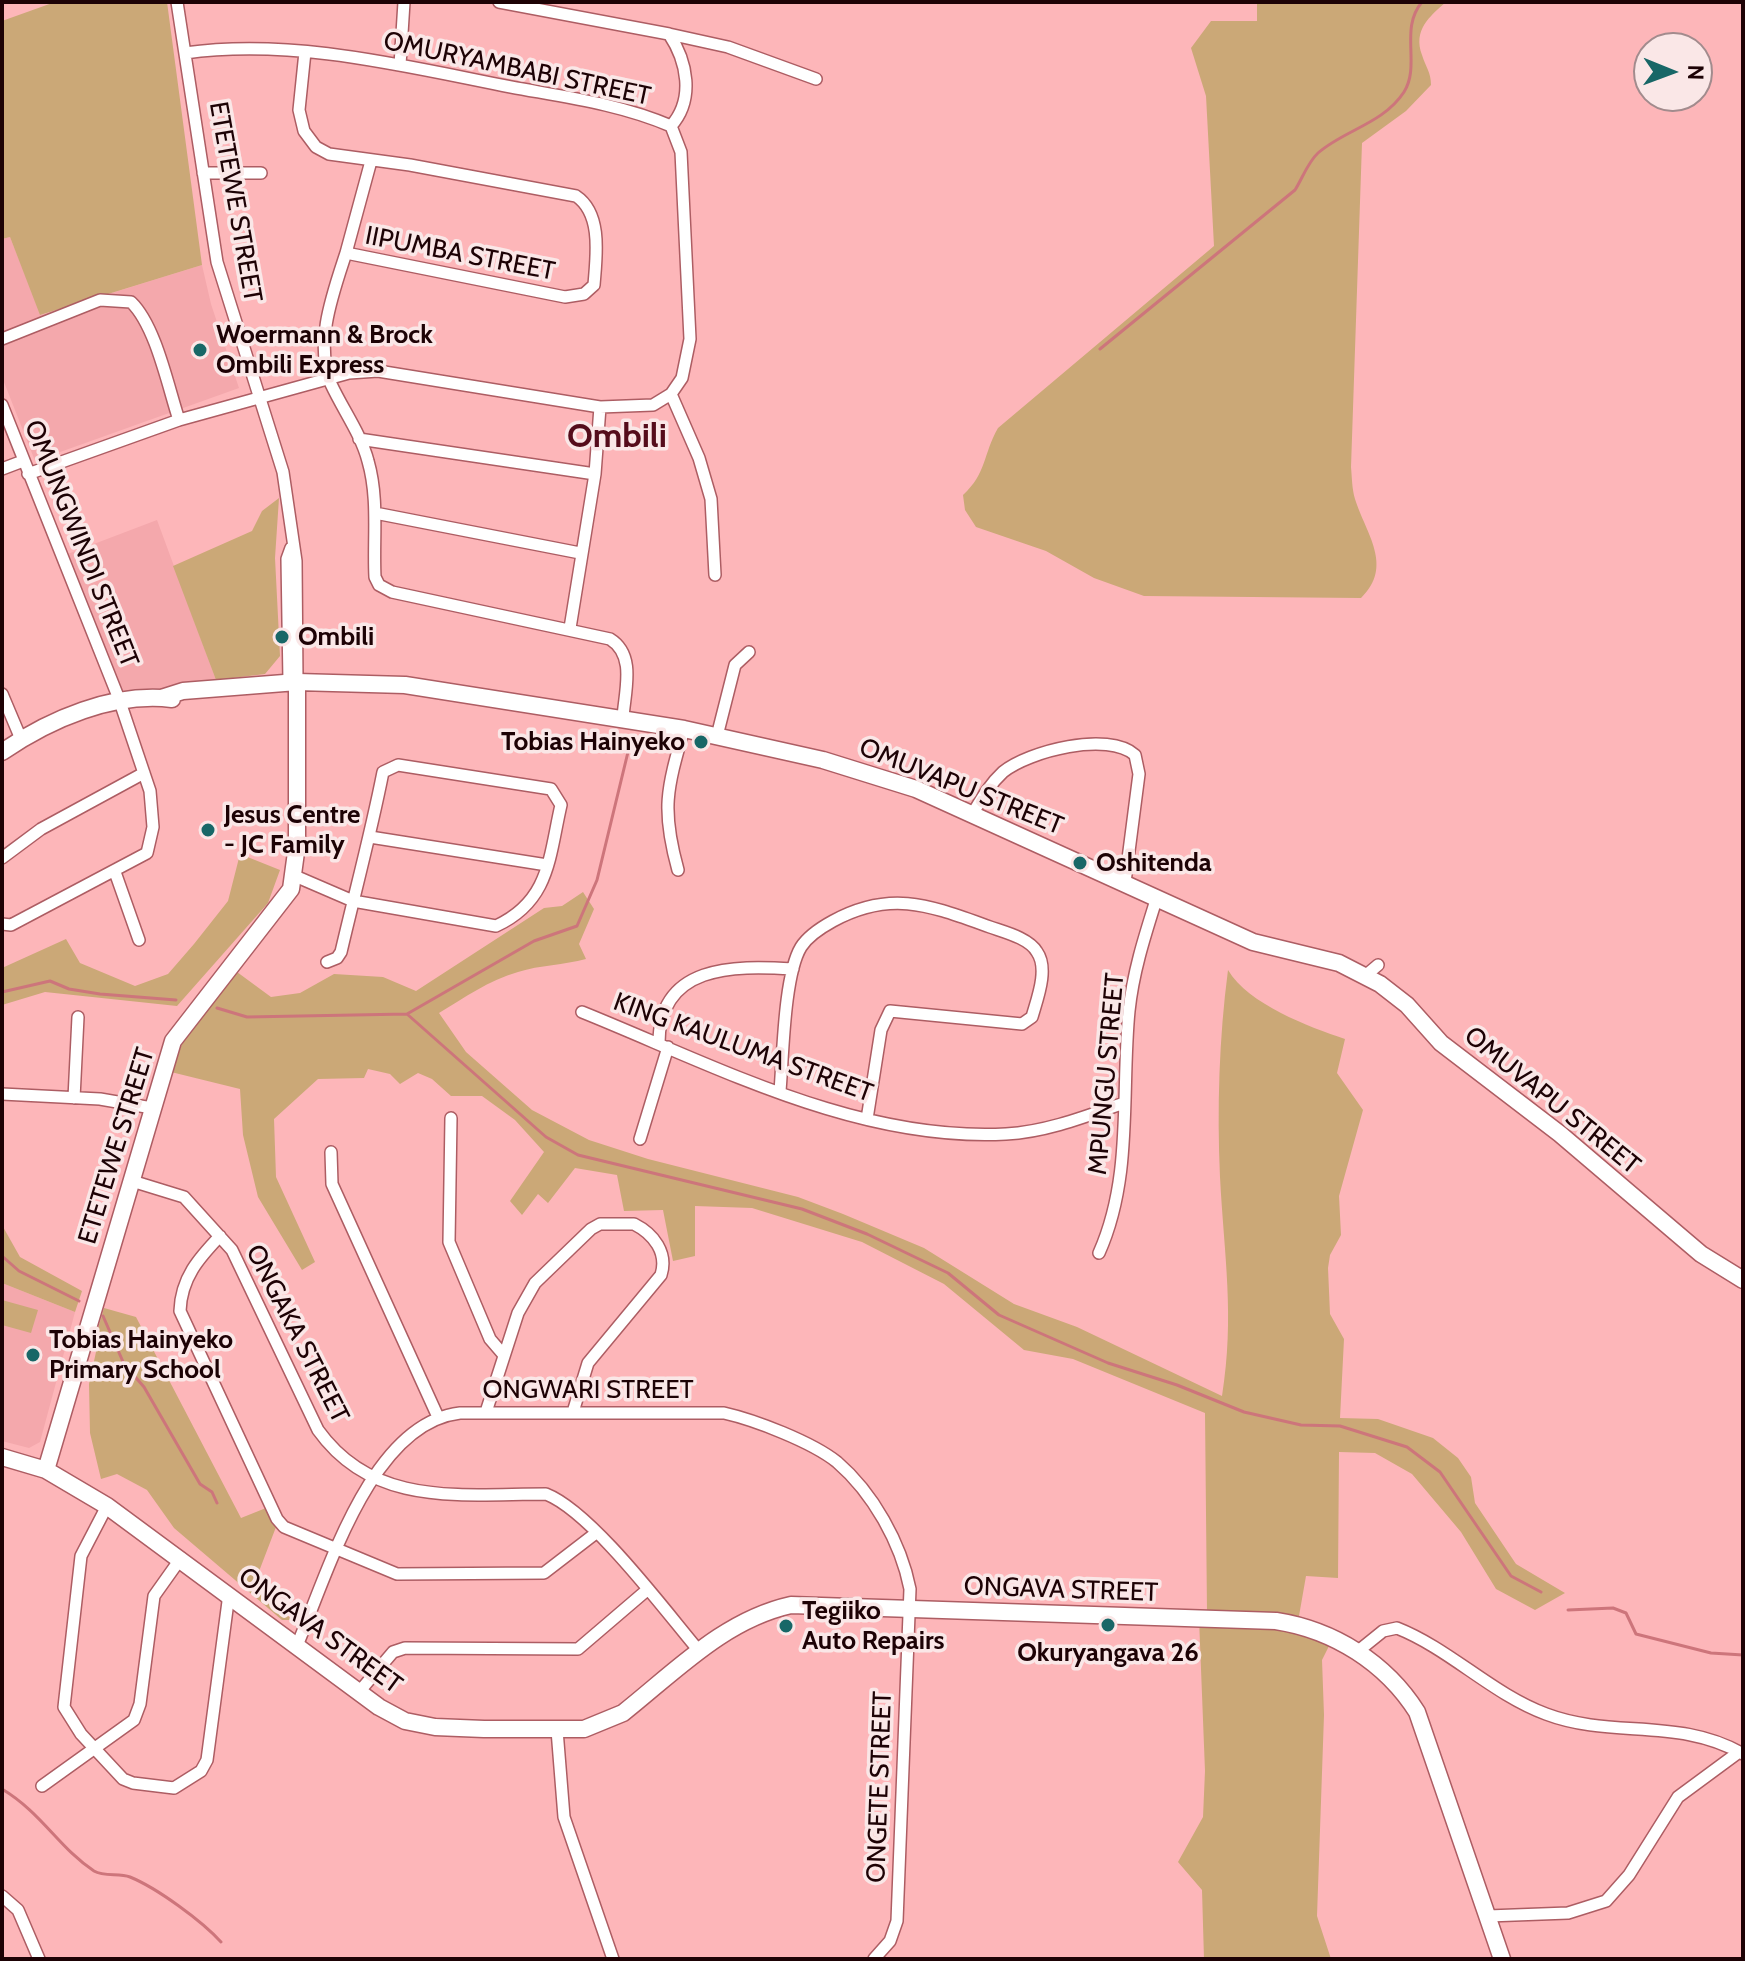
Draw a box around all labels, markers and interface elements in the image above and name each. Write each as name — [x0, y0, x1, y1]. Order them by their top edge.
street label: OMURYAMBABI STREET — [381, 25, 653, 113]
north arrow — [1633, 32, 1713, 112]
text: N — [1682, 64, 1709, 80]
street label: ETETEWE STREET — [202, 99, 268, 305]
street label: IIPUMBA STREET — [363, 220, 557, 288]
place label: Woermann & Brock Ombili Express — [216, 319, 433, 380]
marker: Woermann & Brock Ombili Express — [191, 341, 209, 359]
street label: OMUNGWINDI STREET — [17, 416, 145, 672]
district label: Ombili — [567, 417, 667, 457]
place label: Ombili — [298, 621, 374, 653]
marker: Ombili — [273, 628, 291, 646]
place label: Tobias Hainyeko — [501, 726, 685, 758]
street label: OMUVAPU STREET — [854, 732, 1068, 842]
marker: Tobias Hainyeko — [692, 733, 710, 751]
place label: Jesus Centre - JC Family — [224, 799, 360, 860]
marker: Jesus Centre - JC Family — [199, 821, 217, 839]
place label: Oshitenda — [1096, 847, 1212, 879]
marker: Oshitenda — [1071, 854, 1089, 872]
street label: MPUNGU STREET — [1083, 972, 1131, 1176]
street label: KING KAULUMA STREET — [609, 987, 877, 1109]
street label: OMUVAPU STREET — [1458, 1021, 1646, 1181]
street label: ETETEWE STREET — [72, 1044, 162, 1248]
street label: ONGAKA STREET — [239, 1240, 355, 1428]
place label: Tobias Hainyeko Primary School — [49, 1324, 233, 1386]
marker: Tobias Hainyeko Primary School — [24, 1346, 42, 1364]
street label: ONGWARI STREET — [483, 1374, 693, 1406]
street label: ONGAVA STREET — [232, 1561, 408, 1701]
street label: ONGAVA STREET — [963, 1571, 1159, 1609]
place label: Tegiiko Auto Repairs — [802, 1595, 945, 1656]
marker: Okuryangava 26 — [1099, 1616, 1117, 1634]
marker: Tegiiko Auto Repairs — [777, 1617, 795, 1635]
place label: Okuryangava 26 — [1017, 1637, 1199, 1669]
street label: ONGETE STREET — [861, 1691, 899, 1883]

